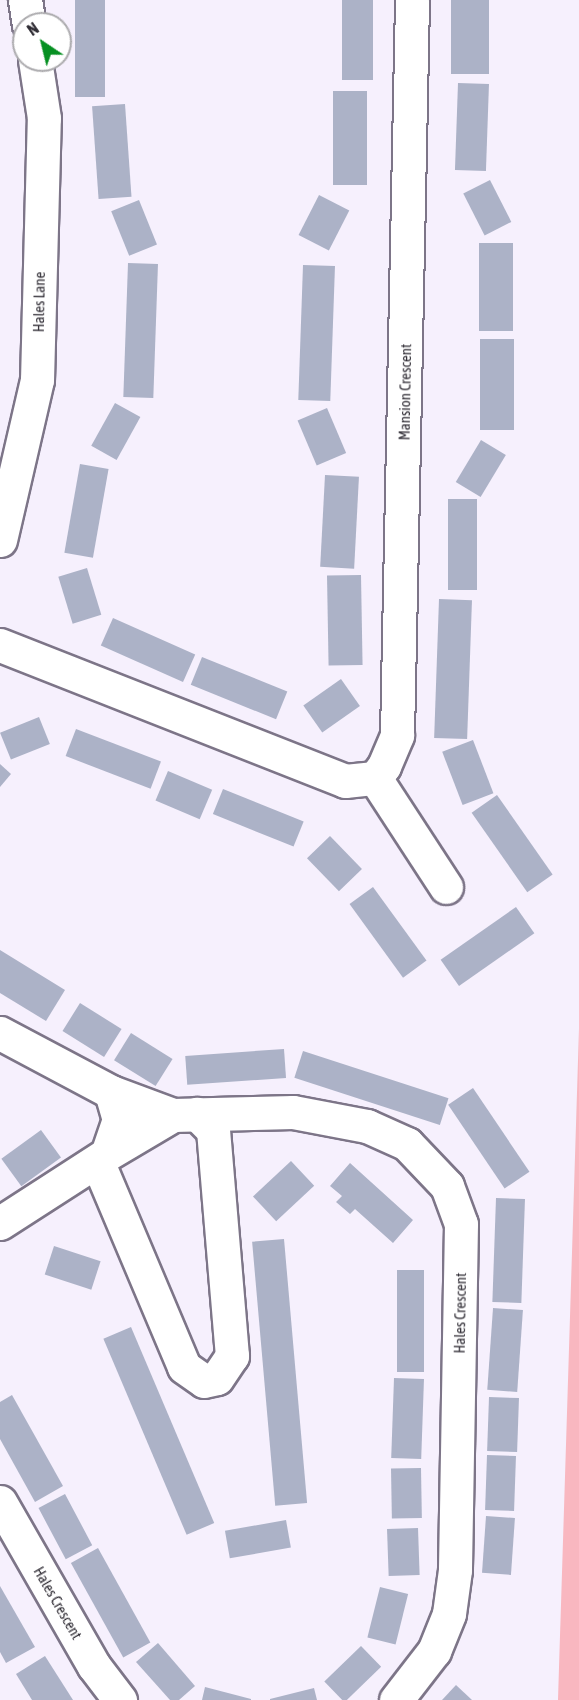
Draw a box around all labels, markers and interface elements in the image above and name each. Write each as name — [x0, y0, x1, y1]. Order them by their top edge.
north arrow — [12, 12, 72, 72]
text: N — [24, 19, 42, 39]
street label: Hales Lane — [29, 272, 49, 332]
street label: Mansion Crescent — [395, 344, 415, 440]
street label: Hales Crescent — [450, 1272, 470, 1354]
street label: Hales Crescent — [30, 1563, 86, 1643]

